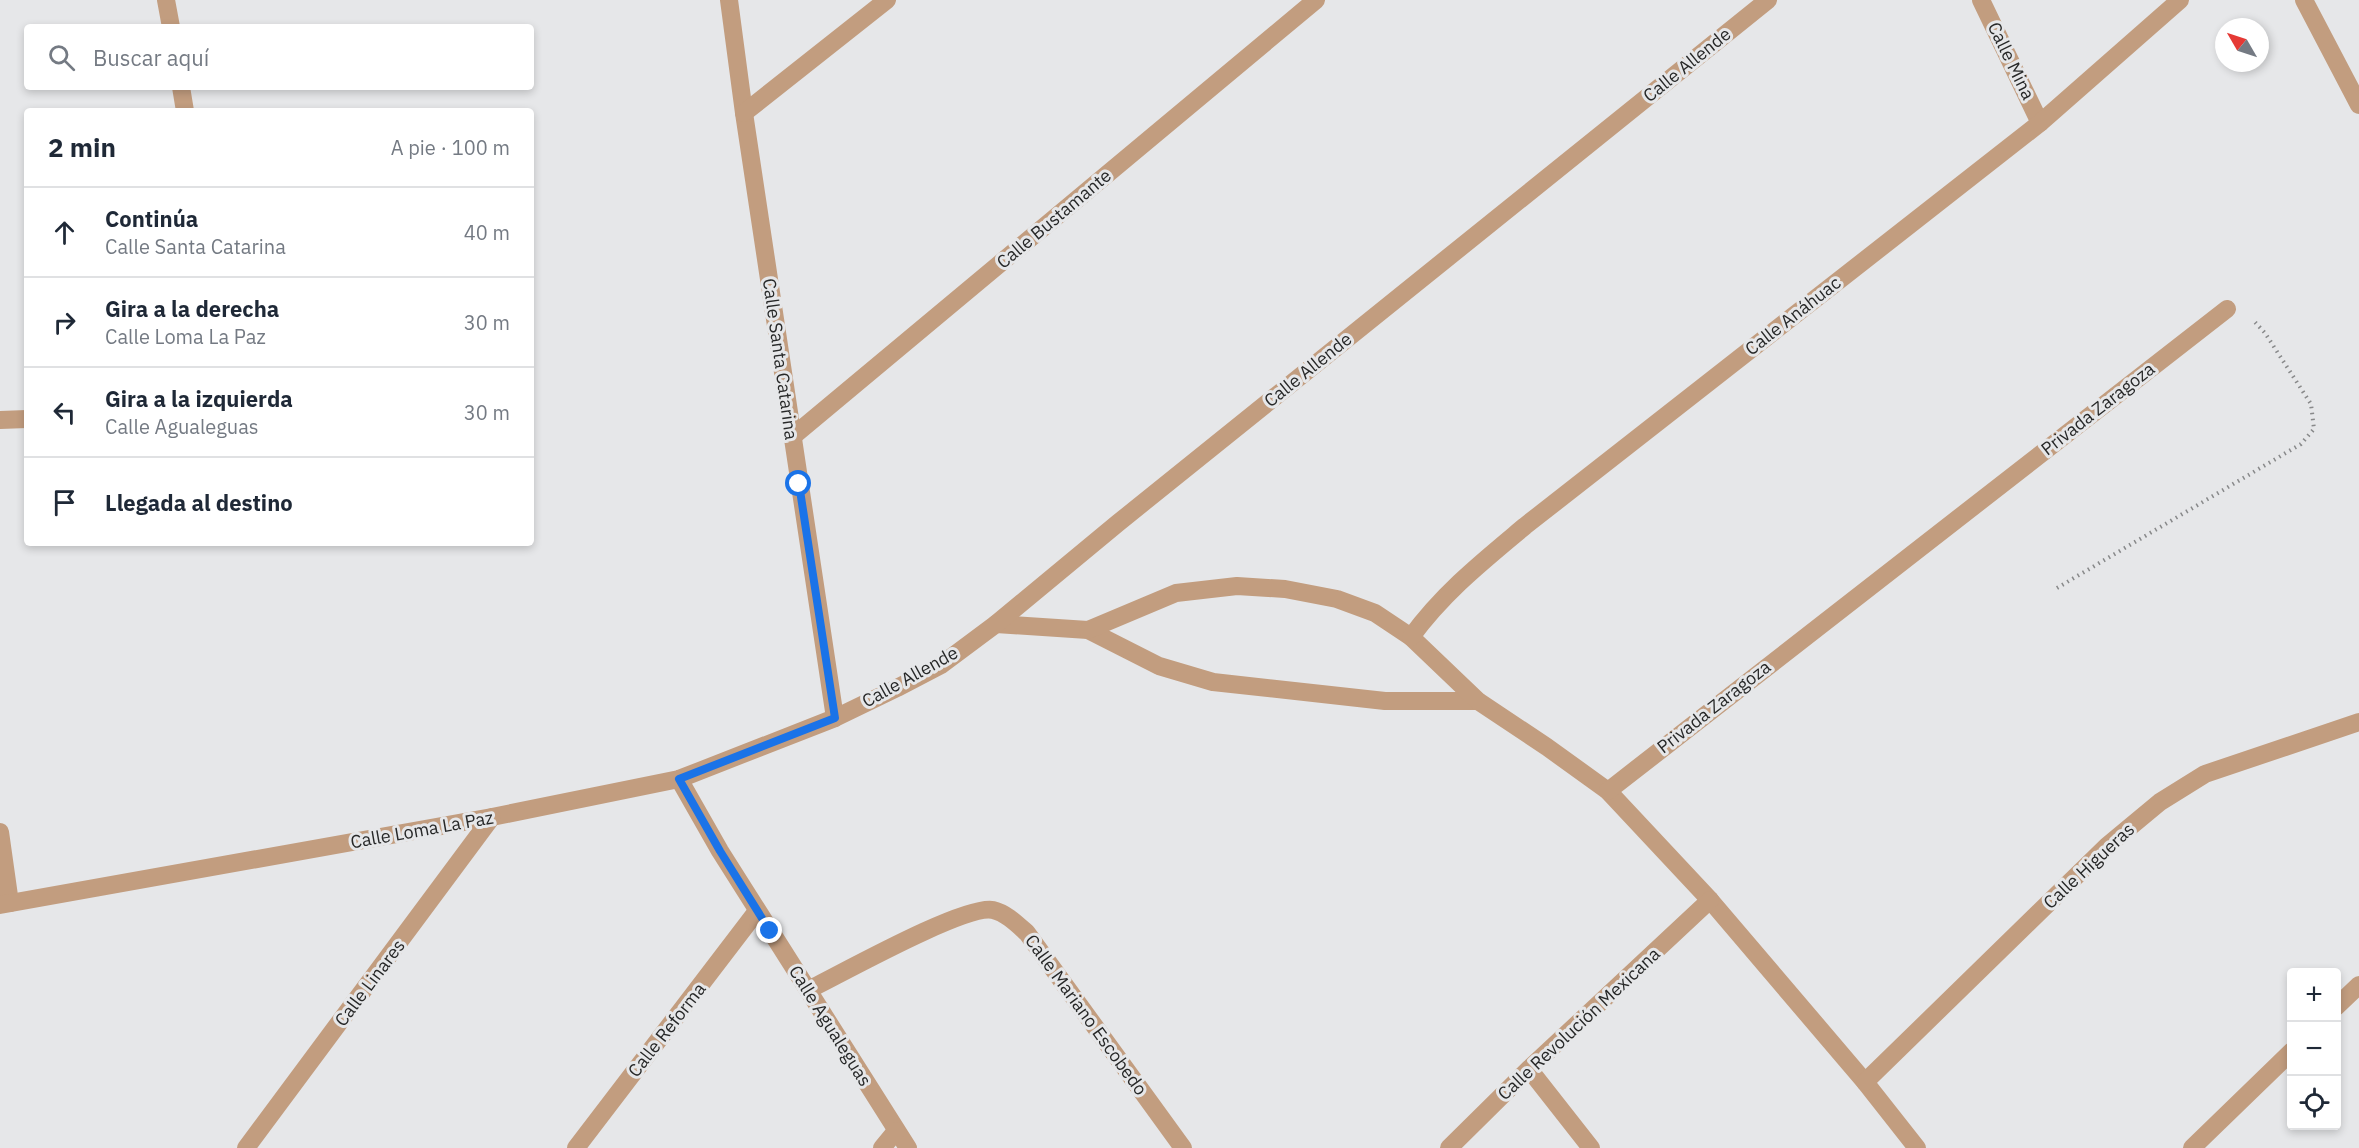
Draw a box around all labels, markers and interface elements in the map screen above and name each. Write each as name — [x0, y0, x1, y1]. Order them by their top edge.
street label: Calle Mina — [1983, 18, 2040, 104]
north arrow — [2215, 18, 2269, 72]
street label: Calle Allende — [1638, 22, 1735, 107]
search box — [24, 24, 534, 90]
icon: search — [45, 41, 78, 74]
text: Buscar aquí — [93, 43, 209, 72]
text: 2 min — [48, 130, 116, 164]
text: A pie · 100 m — [391, 134, 510, 161]
street label: Calle Bustamante — [992, 164, 1116, 273]
text: Continúa — [105, 204, 198, 233]
icon: ahead — [48, 216, 81, 249]
text: 40 m — [464, 219, 510, 246]
text: Calle Santa Catarina — [105, 233, 286, 260]
street label: Calle Anáhuac — [1740, 271, 1845, 360]
street label: Calle Santa Catarina — [758, 277, 803, 441]
text: Gira a la derecha — [105, 294, 279, 323]
icon: right — [48, 306, 81, 339]
text: 30 m — [464, 309, 510, 336]
text: Calle Loma La Paz — [105, 323, 266, 350]
street label: Calle Allende — [1259, 327, 1356, 412]
street label: Privada Zaragoza — [2036, 357, 2159, 460]
text: Gira a la izquierda — [105, 384, 293, 413]
icon: left — [48, 396, 81, 429]
text: 30 m — [464, 399, 510, 426]
text: Calle Agualeguas — [105, 413, 259, 440]
route start — [785, 470, 811, 496]
icon: arrive — [48, 486, 81, 519]
text: Llegada al destino — [105, 488, 293, 517]
street label: Calle Allende — [858, 641, 962, 712]
street label: Privada Zaragoza — [1652, 655, 1775, 758]
street label: Calle Loma La Paz — [349, 806, 495, 853]
street label: Calle Higueras — [2038, 818, 2139, 914]
route end — [756, 917, 782, 943]
street label: Calle Mariano Escobedo — [1020, 930, 1153, 1100]
street label: Calle Linares — [329, 935, 410, 1031]
street label: Calle Revolución Mexicana — [1493, 942, 1665, 1105]
street label: Calle Agualeguas — [784, 961, 877, 1090]
map controls — [2287, 968, 2341, 1130]
button: + — [2287, 968, 2341, 1022]
street label: Calle Reforma — [623, 978, 711, 1082]
button: − — [2287, 1022, 2341, 1076]
button: locate — [2287, 1076, 2341, 1130]

